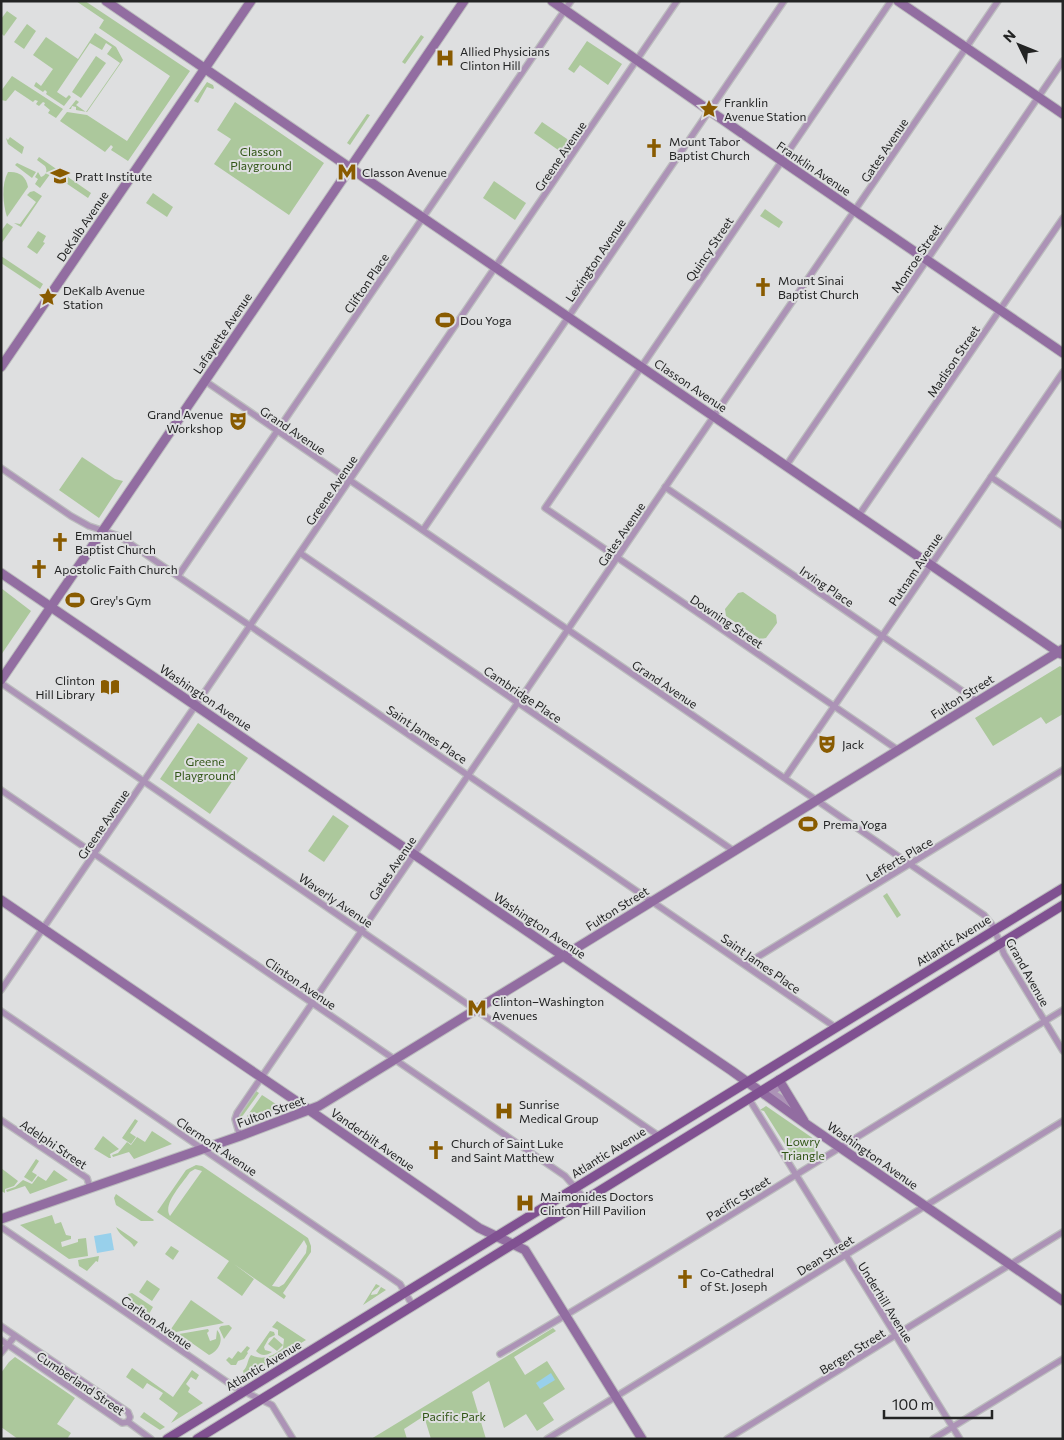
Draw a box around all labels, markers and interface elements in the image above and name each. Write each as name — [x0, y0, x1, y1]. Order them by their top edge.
north arrow — [994, 20, 1044, 70]
text: N — [999, 26, 1019, 45]
place label: Allied Physicians Clinton Hill — [460, 44, 550, 72]
hospital icon: Allied Physicians Clinton Hill — [434, 47, 456, 69]
place label: Franklin Avenue Station — [724, 95, 806, 123]
place icon: Franklin Avenue Station — [698, 98, 720, 120]
street label: Gates Avenue — [858, 115, 910, 185]
street label: Greene Avenue — [531, 118, 589, 194]
place label: Mount Tabor Baptist Church — [669, 134, 750, 162]
church icon: Mount Tabor Baptist Church — [643, 137, 665, 159]
street label: Franklin Avenue — [774, 138, 854, 198]
park label: Classon Playground — [230, 144, 292, 172]
metro station icon: Classon Avenue — [336, 161, 358, 183]
school or university icon: Pratt Institute — [49, 165, 71, 187]
place label: Classon Avenue — [362, 165, 447, 179]
place label: Pratt Institute — [75, 169, 152, 183]
street label: DeKalb Avenue — [53, 188, 111, 264]
street label: Quincy Street — [682, 214, 736, 284]
street label: Lexington Avenue — [562, 216, 628, 304]
street label: Monroe Street — [888, 221, 944, 295]
street label: Clifton Place — [341, 250, 391, 316]
place label: Mount Sinai Baptist Church — [778, 273, 859, 301]
church icon: Mount Sinai Baptist Church — [752, 276, 774, 298]
place label: DeKalb Avenue Station — [63, 283, 145, 311]
place icon: DeKalb Avenue Station — [37, 286, 59, 308]
street label: Lafayette Avenue — [190, 290, 254, 376]
sports icon: Dou Yoga — [434, 309, 456, 331]
place label: Dou Yoga — [460, 313, 512, 327]
street label: Madison Street — [924, 322, 982, 399]
street label: Classon Avenue — [652, 355, 730, 415]
street label: Grand Avenue — [258, 403, 328, 457]
place label: Grand Avenue Workshop — [147, 407, 223, 435]
theatre icon: Grand Avenue Workshop — [227, 410, 249, 432]
street label: Greene Avenue — [302, 452, 360, 528]
street label: Gates Avenue — [595, 499, 647, 569]
place label: Emmanuel Baptist Church — [75, 528, 156, 556]
street label: Putnam Avenue — [885, 530, 945, 608]
church icon: Emmanuel Baptist Church — [49, 531, 71, 553]
church icon: Apostolic Faith Church — [28, 558, 50, 580]
place label: Apostolic Faith Church — [54, 562, 178, 576]
street label: Irving Place — [797, 563, 857, 609]
sports icon: Grey's Gym — [64, 589, 86, 611]
street label: Downing Street — [688, 591, 766, 651]
place label: Grey's Gym — [90, 593, 151, 607]
street label: Grand Avenue — [630, 657, 700, 711]
street label: Washington Avenue — [157, 661, 255, 733]
street label: Cambridge Place — [481, 663, 565, 725]
street label: Fulton Street — [928, 671, 996, 721]
place label: Clinton Hill Library — [36, 673, 95, 701]
library icon: Clinton Hill Library — [99, 676, 121, 698]
street label: Saint James Place — [384, 702, 470, 767]
theatre icon: Jack — [816, 733, 838, 755]
place label: Jack — [842, 737, 865, 752]
park label: Greene Playground — [174, 754, 236, 782]
street label: Greene Avenue — [74, 786, 132, 862]
sports icon: Prema Yoga — [797, 813, 819, 835]
place label: Prema Yoga — [823, 817, 887, 831]
street label: Gates Avenue — [366, 833, 418, 903]
street label: Lefferts Place — [863, 834, 935, 884]
street label: Waverly Avenue — [296, 870, 376, 930]
street label: Fulton Street — [583, 883, 651, 933]
street label: Washington Avenue — [491, 889, 589, 961]
street label: Atlantic Avenue — [913, 911, 993, 969]
street label: Saint James Place — [718, 930, 803, 996]
street label: Grand Avenue — [1003, 935, 1053, 1009]
street label: Clinton Avenue — [263, 954, 339, 1012]
place label: Clinton–Washington Avenues — [492, 994, 604, 1022]
metro station icon: Clinton–Washington Avenues — [466, 997, 488, 1019]
street label: Fulton Street — [235, 1092, 307, 1130]
place label: Sunrise Medical Group — [519, 1097, 599, 1125]
hospital icon: Sunrise Medical Group — [493, 1100, 515, 1122]
street label: Vanderbilt Avenue — [328, 1105, 418, 1173]
street label: Clermont Avenue — [174, 1114, 260, 1178]
street label: Adelphi Street — [18, 1117, 90, 1172]
street label: Washington Avenue — [825, 1118, 921, 1192]
street label: Atlantic Avenue — [568, 1123, 648, 1181]
park label: Lowry Triangle — [781, 1134, 825, 1162]
place label: Church of Saint Luke and Saint Matthew — [451, 1136, 563, 1164]
church icon: Church of Saint Luke and Saint Matthew — [425, 1139, 447, 1161]
street label: Pacific Street — [703, 1173, 773, 1223]
place label: Maimonides Doctors Clinton Hill Pavilion — [540, 1189, 653, 1217]
hospital icon: Maimonides Doctors Clinton Hill Pavilion — [514, 1192, 536, 1214]
street label: Dean Street — [794, 1232, 856, 1278]
street label: Underhill Avenue — [856, 1259, 916, 1345]
place label: Co-Cathedral of St. Joseph — [700, 1265, 774, 1294]
church icon: Co-Cathedral of St. Joseph — [674, 1268, 696, 1290]
street label: Carlton Avenue — [119, 1292, 195, 1352]
street label: Bergen Street — [817, 1325, 887, 1377]
street label: Atlantic Avenue — [223, 1337, 303, 1393]
street label: Cumberland Street — [34, 1348, 128, 1418]
scale bar — [884, 1388, 992, 1420]
text: 100 m — [892, 1395, 934, 1413]
park label: Pacific Park — [422, 1409, 486, 1423]

